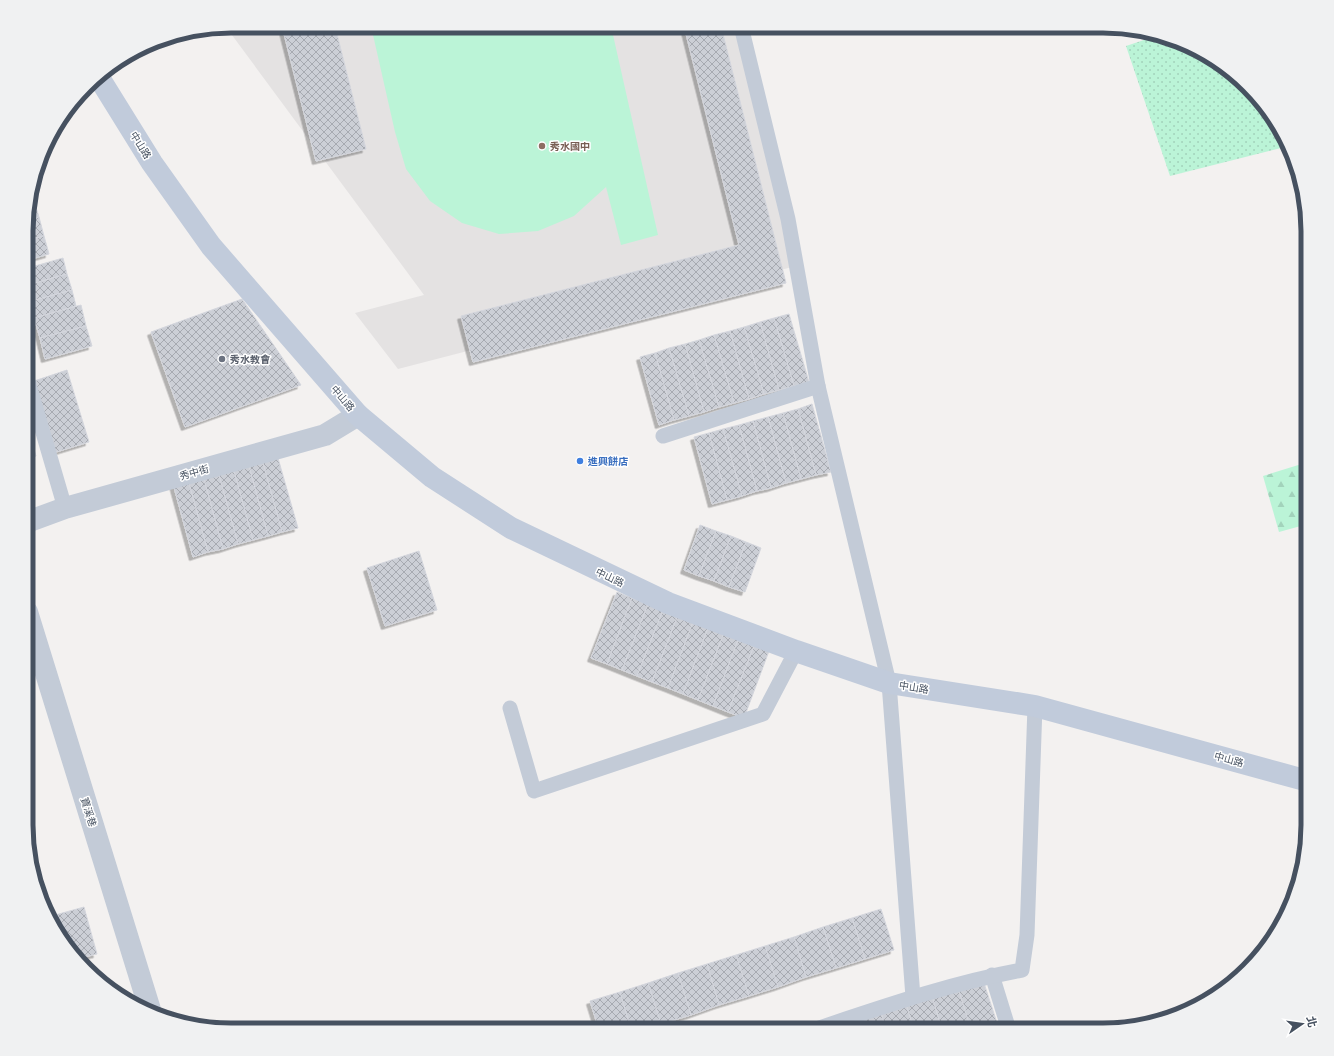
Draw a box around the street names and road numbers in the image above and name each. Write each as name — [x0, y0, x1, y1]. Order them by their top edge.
street label: 中山路 — [128, 129, 154, 161]
street label: 中山路 — [329, 383, 357, 413]
street label: 秀中街 — [178, 462, 210, 482]
street label: 中山路 — [594, 565, 626, 589]
street label: 中山路 — [898, 679, 930, 695]
street label: 中山路 — [1213, 749, 1245, 769]
street label: 寶溪巷 — [79, 796, 99, 828]

